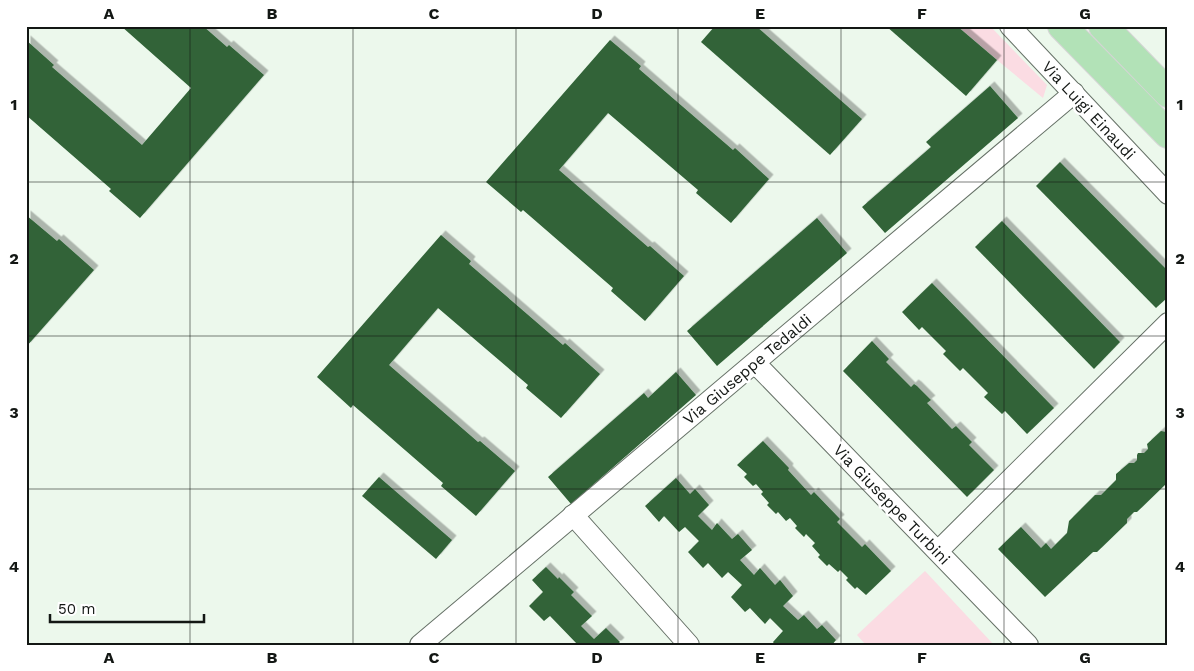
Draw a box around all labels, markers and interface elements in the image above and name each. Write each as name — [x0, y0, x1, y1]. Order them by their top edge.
text: A — [104, 4, 115, 23]
text: B — [267, 4, 278, 23]
text: C — [429, 4, 440, 23]
text: D — [591, 4, 603, 23]
text: E — [755, 4, 765, 23]
text: F — [917, 4, 927, 23]
text: G — [1079, 4, 1091, 23]
street label: Via Luigi Einaudi — [1038, 57, 1139, 164]
text: 1 — [11, 95, 17, 114]
text: 1 — [1177, 95, 1183, 114]
text: 2 — [9, 249, 19, 268]
text: 2 — [1175, 249, 1185, 268]
street label: Via Giuseppe Tedaldi — [679, 310, 815, 429]
text: 3 — [9, 403, 19, 422]
text: 3 — [1175, 403, 1185, 422]
street label: Via Giuseppe Turbini — [829, 440, 954, 568]
text: 4 — [9, 557, 19, 576]
text: 4 — [1175, 557, 1185, 576]
scale bar — [50, 591, 204, 623]
text: 50 m — [58, 600, 95, 618]
text: A — [104, 648, 115, 667]
text: B — [267, 648, 278, 667]
text: C — [429, 648, 440, 667]
text: D — [591, 648, 603, 667]
text: E — [755, 648, 765, 667]
text: F — [917, 648, 927, 667]
text: G — [1079, 648, 1091, 667]

